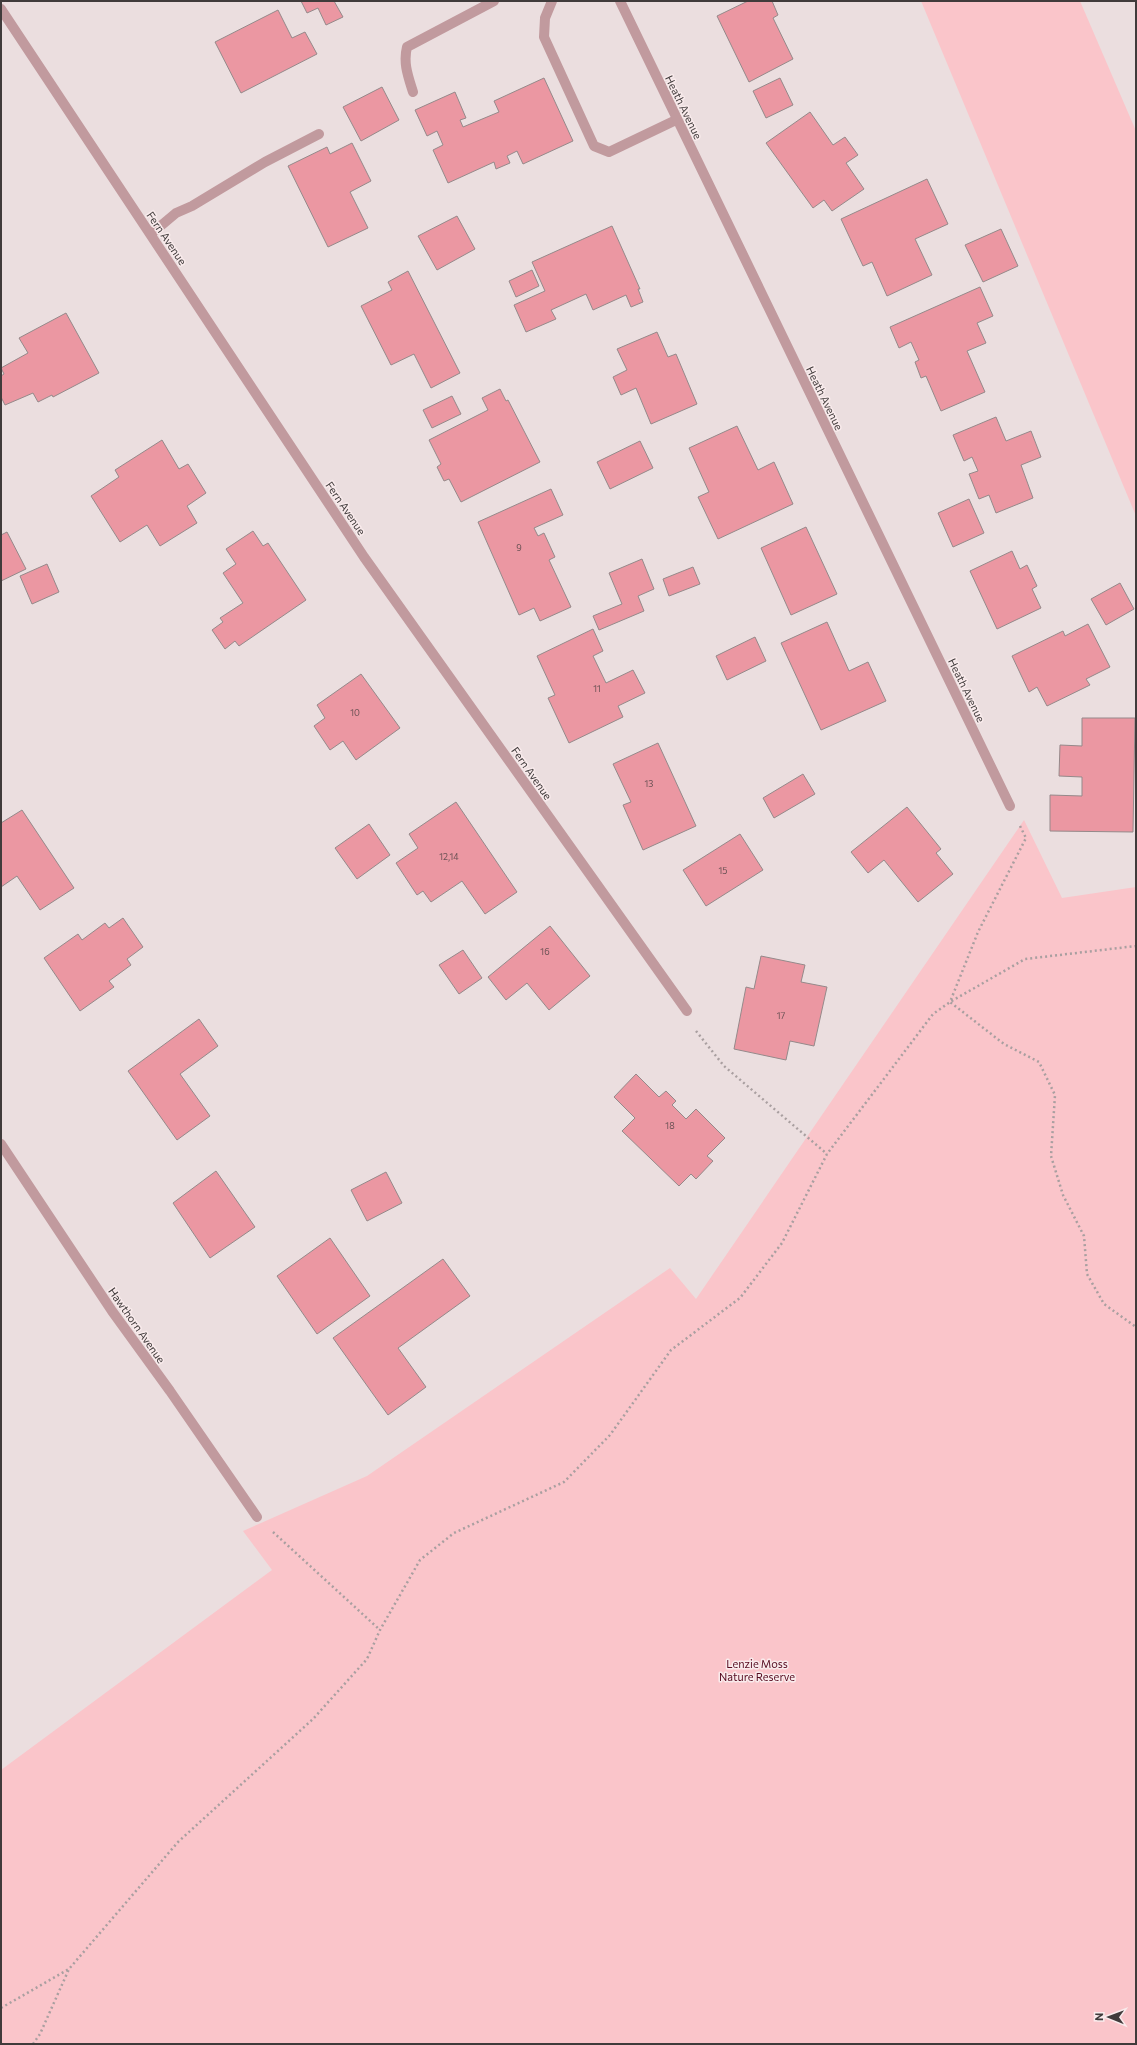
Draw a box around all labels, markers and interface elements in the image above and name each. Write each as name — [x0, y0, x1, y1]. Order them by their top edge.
street label: Heath Avenue — [663, 73, 705, 141]
street label: Fern Avenue — [144, 209, 190, 267]
street label: Heath Avenue — [804, 364, 846, 432]
street label: Fern Avenue — [323, 479, 369, 537]
house number: 9 — [516, 542, 522, 553]
street label: Heath Avenue — [946, 656, 988, 724]
house number: 11 — [593, 683, 601, 694]
house number: 10 — [350, 707, 360, 718]
street label: Fern Avenue — [509, 744, 555, 802]
house number: 13 — [645, 778, 653, 789]
house number: 12,14 — [439, 851, 459, 862]
house number: 15 — [718, 865, 728, 876]
house number: 16 — [540, 946, 550, 957]
house number: 17 — [777, 1010, 786, 1021]
house number: 18 — [665, 1120, 675, 1131]
street label: Hawthorn Avenue — [106, 1285, 168, 1366]
park label: Lenzie Moss Nature Reserve — [719, 1657, 795, 1683]
north arrow — [1089, 1997, 1129, 2037]
text: N — [1092, 2013, 1105, 2021]

